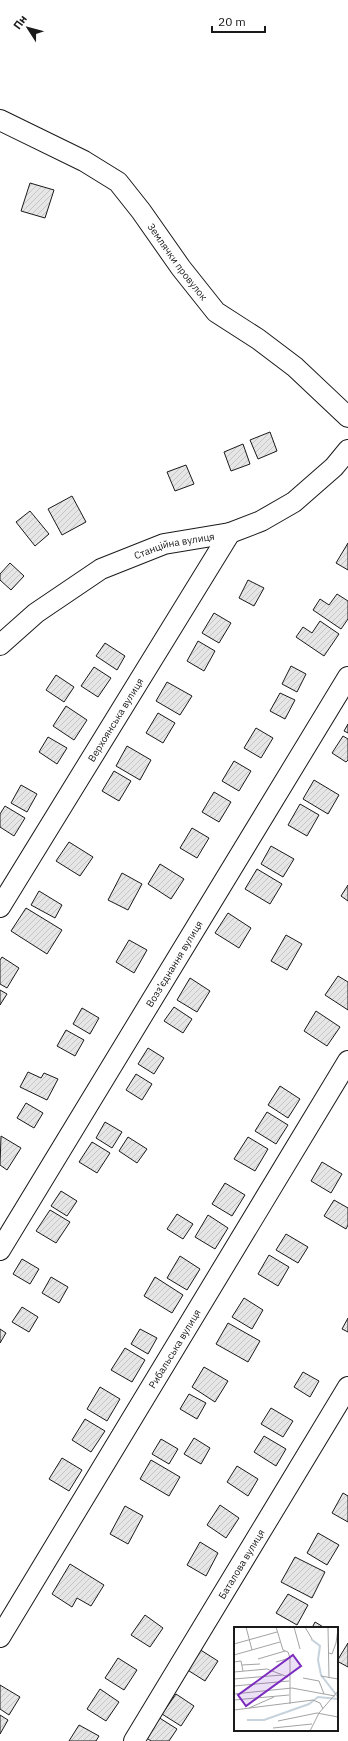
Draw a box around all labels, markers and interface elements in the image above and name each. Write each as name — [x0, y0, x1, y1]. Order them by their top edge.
north arrow — [8, 8, 48, 48]
scale bar — [212, 8, 265, 34]
text: Пн — [10, 12, 30, 32]
text: 20 m — [218, 14, 246, 29]
street label: Землячки провулок — [145, 221, 210, 304]
street label: Станційна вулиця — [132, 530, 216, 562]
street label: Верхоянська вулиця — [85, 676, 146, 764]
street label: Возз’єднання вулиця — [143, 918, 206, 1010]
street label: Рибальська вулиця — [146, 1307, 204, 1391]
street label: Баталова вулиця — [215, 1527, 268, 1601]
inset map — [234, 1627, 338, 1731]

